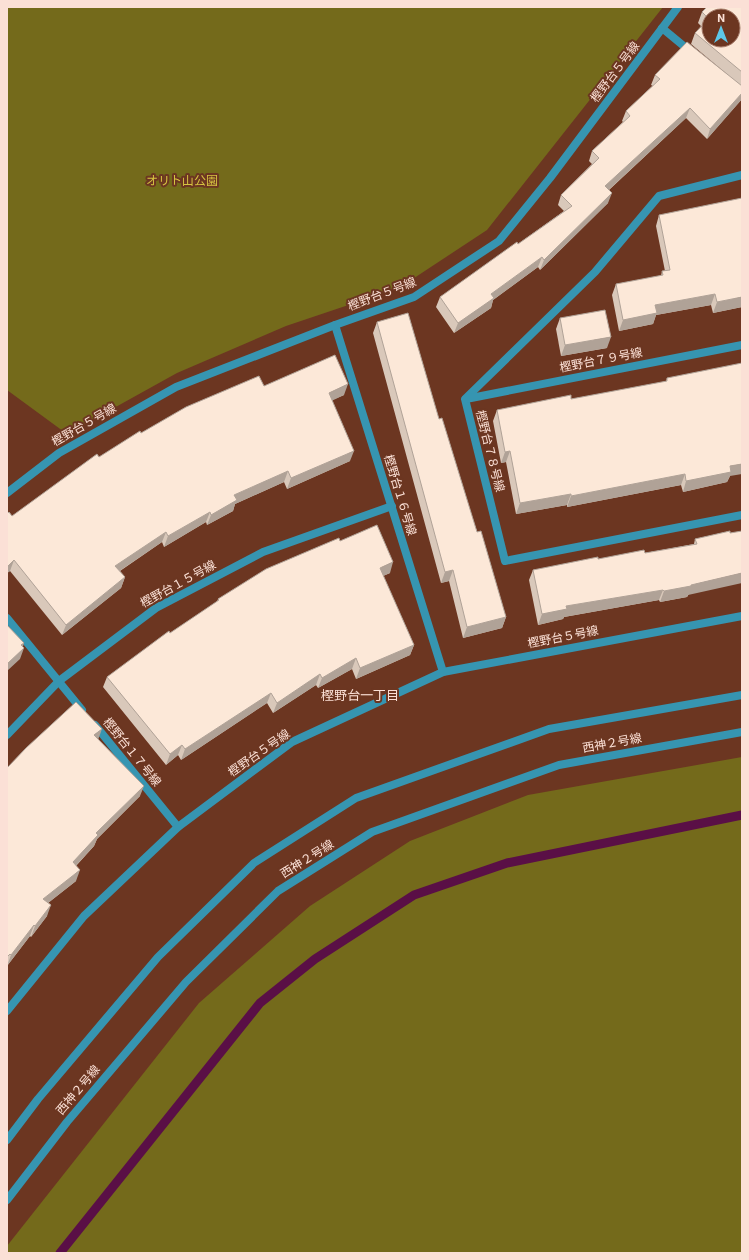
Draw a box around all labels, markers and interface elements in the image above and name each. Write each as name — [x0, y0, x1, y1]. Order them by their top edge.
north arrow — [701, 8, 741, 48]
text: N — [717, 12, 725, 25]
street label: 樫野台５号線 — [588, 39, 642, 105]
park label: オリト山公園 — [146, 174, 218, 188]
street label: 樫野台５号線 — [346, 275, 418, 313]
street label: 樫野台７９号線 — [558, 345, 644, 375]
street label: 樫野台５号線 — [49, 401, 119, 449]
street label: 樫野台７８号線 — [473, 409, 507, 493]
street label: 樫野台１６号線 — [381, 453, 419, 537]
street label: 樫野台１５号線 — [138, 558, 218, 610]
street label: 樫野台５号線 — [526, 623, 600, 651]
district label: 樫野台一丁目 — [321, 688, 399, 703]
street label: 樫野台１７号線 — [100, 715, 164, 789]
street label: 樫野台５号線 — [225, 727, 293, 779]
street label: 西神２号線 — [581, 731, 643, 755]
street label: 西神２号線 — [278, 837, 336, 881]
street label: 西神２号線 — [53, 1063, 103, 1117]

